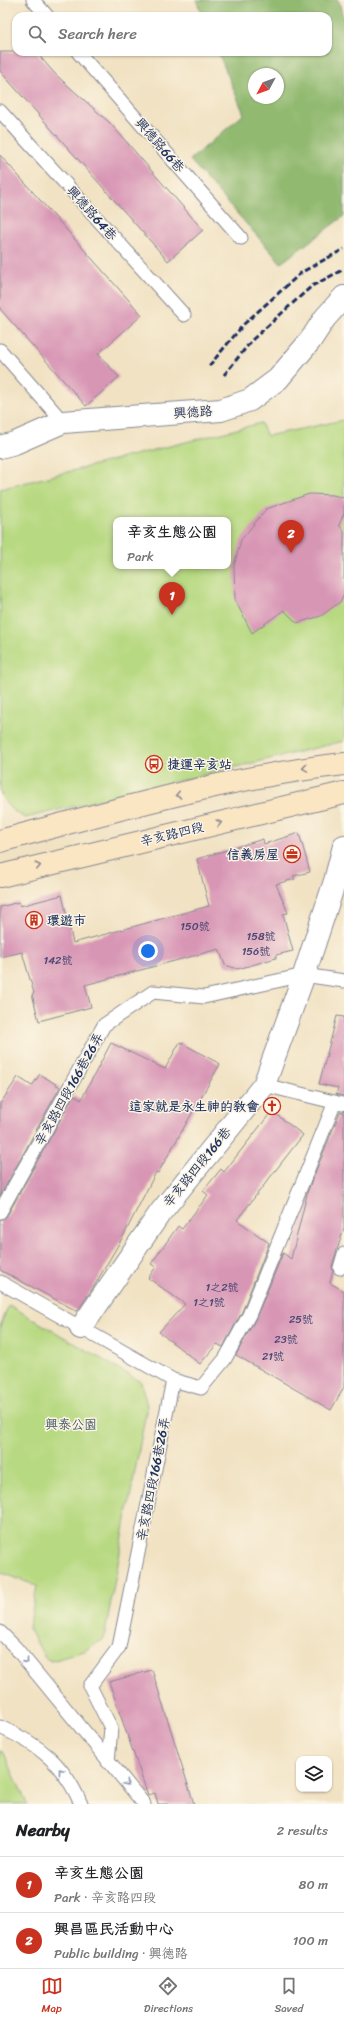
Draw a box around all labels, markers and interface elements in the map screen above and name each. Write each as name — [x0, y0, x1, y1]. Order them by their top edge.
search box — [12, 12, 332, 56]
text: Search here — [58, 21, 137, 47]
icon: search — [26, 23, 48, 45]
north arrow — [248, 68, 284, 104]
street label: 興德路66巷 — [129, 112, 191, 178]
street label: 興德路64巷 — [61, 180, 123, 246]
street label: 興德路 — [173, 399, 213, 425]
popup — [113, 517, 231, 569]
text: 辛亥生態公園 — [127, 519, 217, 545]
pin: 2 — [278, 520, 304, 553]
text: Park — [127, 545, 154, 568]
pin: 1 — [159, 582, 185, 615]
place label: 捷運辛亥站 — [167, 753, 232, 776]
bus stop icon: 捷運辛亥站 — [144, 754, 164, 774]
one-way arrow — [302, 763, 308, 772]
one-way arrow — [175, 790, 181, 798]
street label: 辛亥路四段 — [138, 815, 206, 853]
one-way arrow — [215, 819, 222, 827]
place label: 信義房屋 — [227, 843, 279, 866]
office icon: 信義房屋 — [282, 844, 302, 864]
one-way arrow — [35, 863, 41, 871]
place label: 環遊市 — [47, 909, 86, 932]
building icon: 環遊市 — [24, 910, 44, 930]
house number: 150號 — [180, 917, 210, 936]
house number: 158號 — [246, 927, 276, 946]
your location — [138, 941, 158, 961]
house number: 156號 — [242, 942, 270, 961]
house number: 142號 — [44, 951, 72, 970]
street label: 辛亥路四段166巷26弄 — [28, 1028, 110, 1150]
place label: 這家就是永生神的教會 — [129, 1095, 259, 1118]
church icon: 這家就是永生神的教會 — [262, 1096, 282, 1116]
street label: 辛亥路四段166巷 — [157, 1122, 237, 1212]
house number: 1之2號 — [205, 1278, 239, 1297]
house number: 1之1號 — [193, 1293, 225, 1312]
house number: 25號 — [289, 1310, 313, 1329]
house number: 23號 — [274, 1330, 298, 1349]
house number: 21號 — [262, 1347, 284, 1366]
park label: 興泰公園 — [45, 1413, 97, 1436]
street label: 辛亥路四段166巷26弄 — [130, 1415, 176, 1543]
one-way arrow — [22, 1656, 29, 1663]
map controls — [296, 1756, 332, 1792]
button: layers — [296, 1756, 332, 1792]
one-way arrow — [59, 1768, 66, 1775]
one-way arrow — [121, 1778, 128, 1785]
text: Nearby — [16, 1815, 70, 1845]
text: 2 results — [277, 1819, 328, 1842]
text: 辛亥生態公園 — [54, 1860, 144, 1886]
text: 1 — [26, 1873, 32, 1896]
text: 80 m — [299, 1873, 328, 1896]
text: Park · 辛亥路四段 — [54, 1886, 156, 1909]
text: 興昌區民活動中心 — [54, 1916, 174, 1942]
text: 2 — [25, 1929, 33, 1952]
text: 100 m — [293, 1929, 328, 1952]
text: Public building · 興德路 — [54, 1942, 188, 1965]
tab: Map — [41, 1975, 63, 2018]
tab: Directions — [144, 1975, 193, 2018]
tab: Saved — [274, 1975, 303, 2018]

